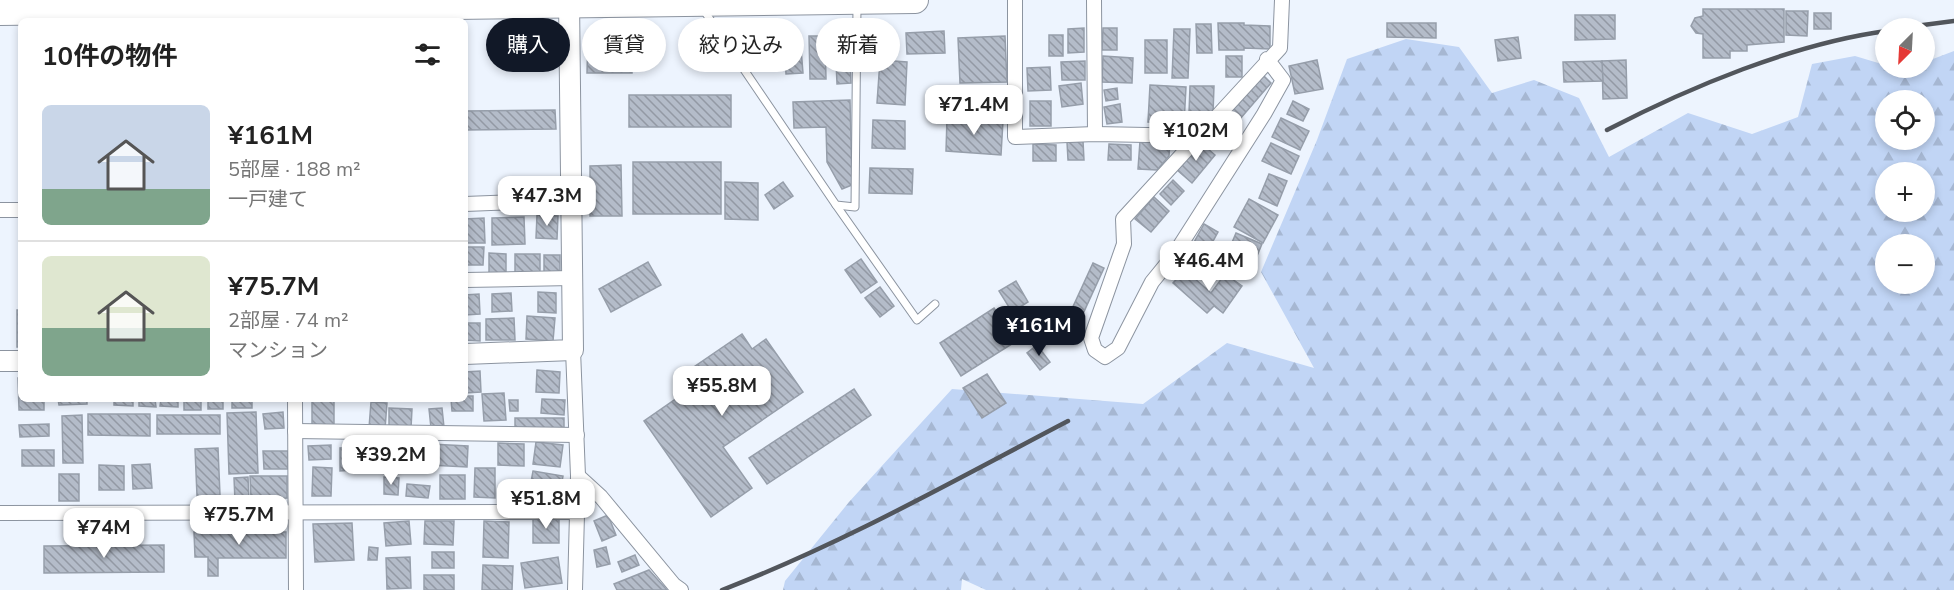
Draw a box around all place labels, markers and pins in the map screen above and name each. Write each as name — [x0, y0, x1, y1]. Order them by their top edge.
pin: ¥71.4M — [925, 85, 1023, 136]
pin: ¥102M — [1154, 111, 1238, 162]
pin: ¥47.3M — [498, 176, 596, 227]
pin: ¥46.4M — [1160, 241, 1258, 292]
pin: ¥161M — [997, 306, 1081, 357]
pin: ¥55.8M — [673, 366, 771, 417]
pin: ¥39.2M — [342, 435, 440, 486]
pin: ¥51.8M — [497, 479, 595, 530]
pin: ¥75.7M — [190, 495, 288, 546]
pin: ¥74M — [68, 508, 140, 559]

